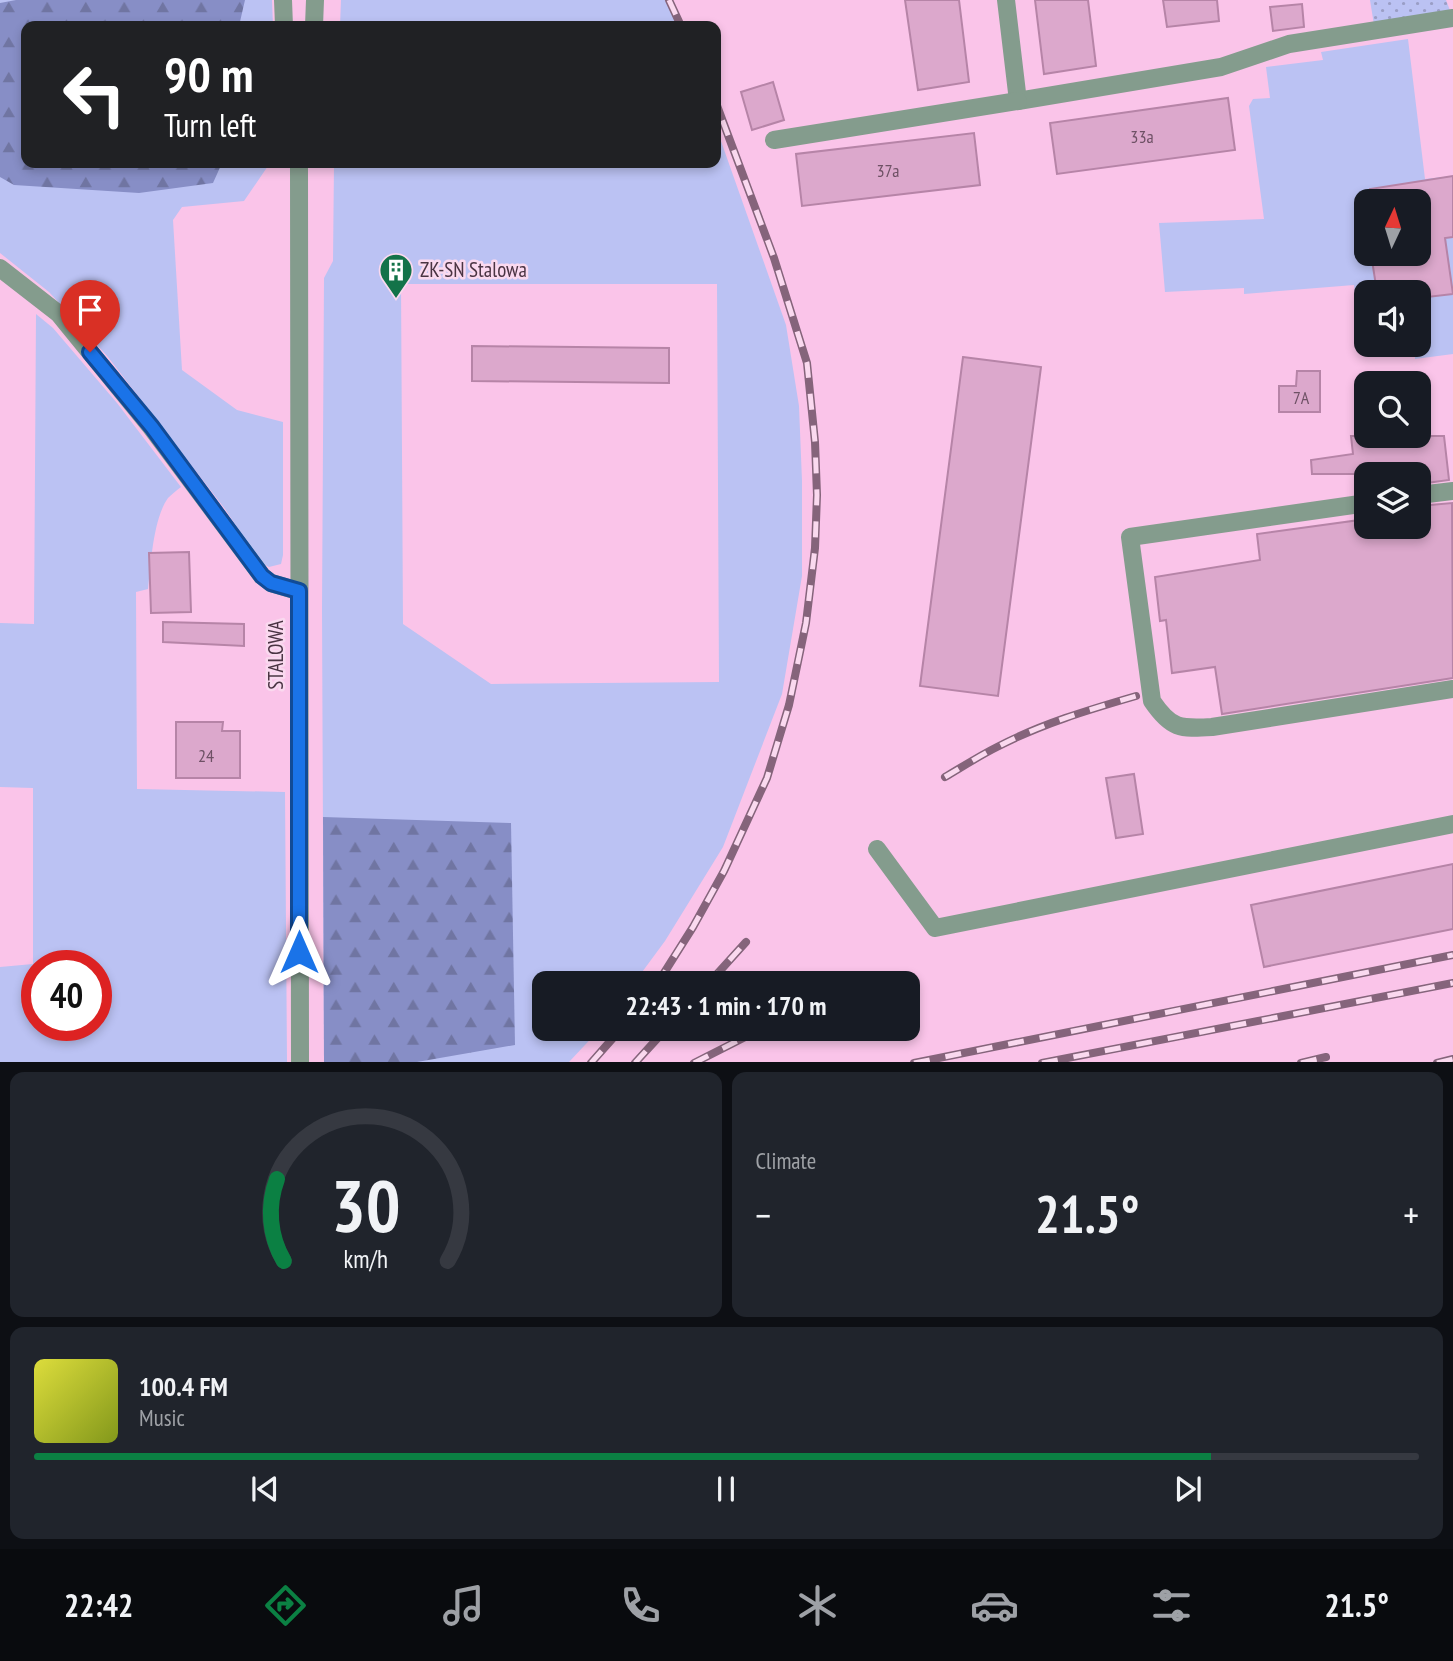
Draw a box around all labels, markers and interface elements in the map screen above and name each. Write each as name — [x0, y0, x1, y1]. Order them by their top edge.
text: 90 m — [164, 42, 253, 106]
icon: left — [49, 49, 140, 140]
text: Turn left — [164, 104, 256, 146]
house number: 33a — [1130, 125, 1154, 148]
house number: 37a — [876, 159, 900, 182]
north arrow — [1354, 189, 1432, 266]
map controls — [1354, 189, 1431, 539]
building icon: ZK-SN Stalowa — [377, 251, 415, 300]
place label: ZK-SN Stalowa — [420, 256, 527, 283]
pin — [60, 280, 120, 352]
button: sound — [1354, 280, 1431, 357]
icon: arrive — [71, 291, 109, 329]
button: search — [1354, 371, 1431, 448]
house number: 7A — [1293, 386, 1310, 409]
button: layers — [1354, 462, 1431, 539]
street label: STALOWA — [262, 620, 289, 690]
house number: 24 — [198, 744, 214, 767]
position arrow — [262, 915, 336, 989]
speed limit sign: 40 — [21, 950, 112, 1041]
text: 22:43 · 1 min · 170 m — [626, 989, 826, 1022]
text: Climate — [756, 1146, 816, 1175]
text: 30 — [331, 1157, 401, 1251]
text: 21.5° — [1035, 1180, 1140, 1247]
text: − — [756, 1190, 771, 1239]
text: + — [1403, 1190, 1419, 1239]
text: km/h — [344, 1242, 388, 1274]
text: 100.4 FM — [139, 1370, 228, 1403]
text: Music — [139, 1403, 185, 1432]
icon: previous — [246, 1470, 284, 1508]
icon: pause — [707, 1470, 745, 1508]
icon: next — [1169, 1470, 1207, 1508]
icon: directions — [261, 1581, 310, 1630]
icon: music — [439, 1581, 488, 1630]
icon: phone — [616, 1581, 665, 1630]
icon: climate — [793, 1581, 842, 1630]
icon: car — [970, 1581, 1019, 1630]
icon: filters — [1147, 1581, 1196, 1630]
text: 22:42 — [64, 1584, 133, 1626]
text: 21.5° — [1325, 1584, 1389, 1626]

